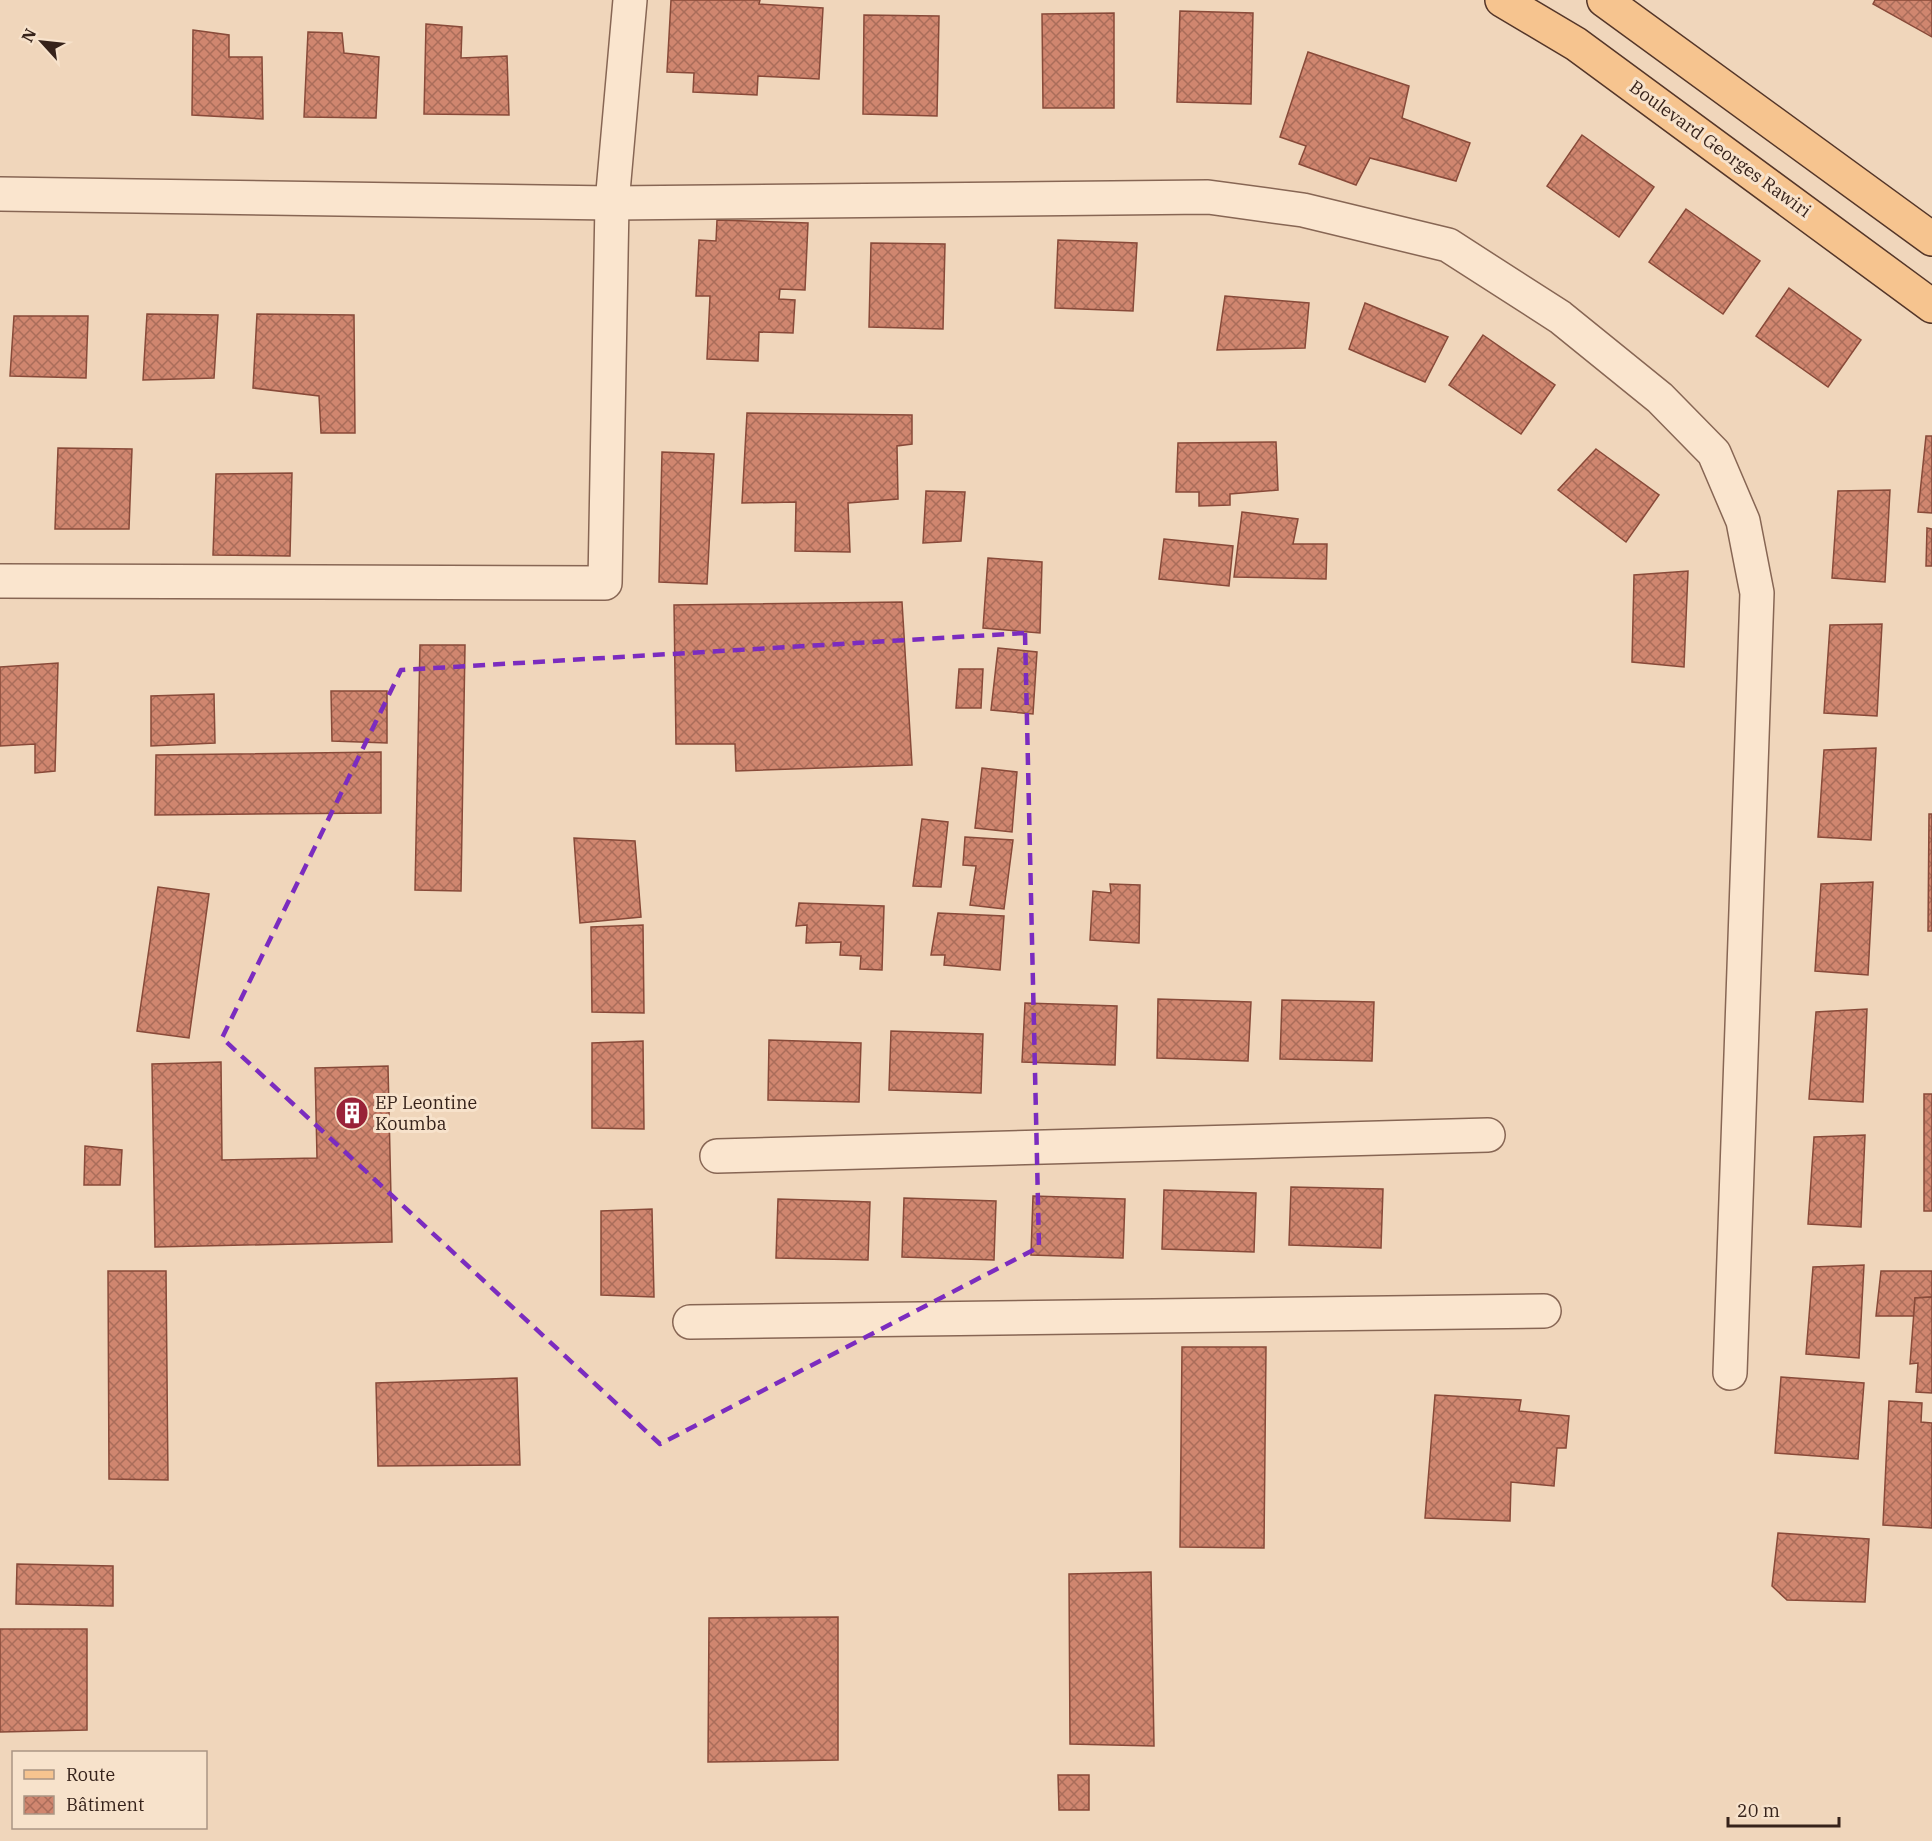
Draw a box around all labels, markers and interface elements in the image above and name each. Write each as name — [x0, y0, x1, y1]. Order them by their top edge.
north arrow — [12, 12, 72, 72]
text: N — [17, 25, 40, 45]
street label: Boulevard Georges Rawiri — [1625, 75, 1816, 222]
place label: EP Leontine Koumba — [375, 1091, 477, 1135]
building icon: EP Leontine Koumba — [334, 1095, 370, 1131]
legend — [12, 1751, 207, 1829]
text: Route — [66, 1763, 115, 1786]
scale bar — [1728, 1790, 1839, 1828]
text: Bâtiment — [66, 1793, 144, 1816]
text: 20 m — [1737, 1799, 1780, 1822]

